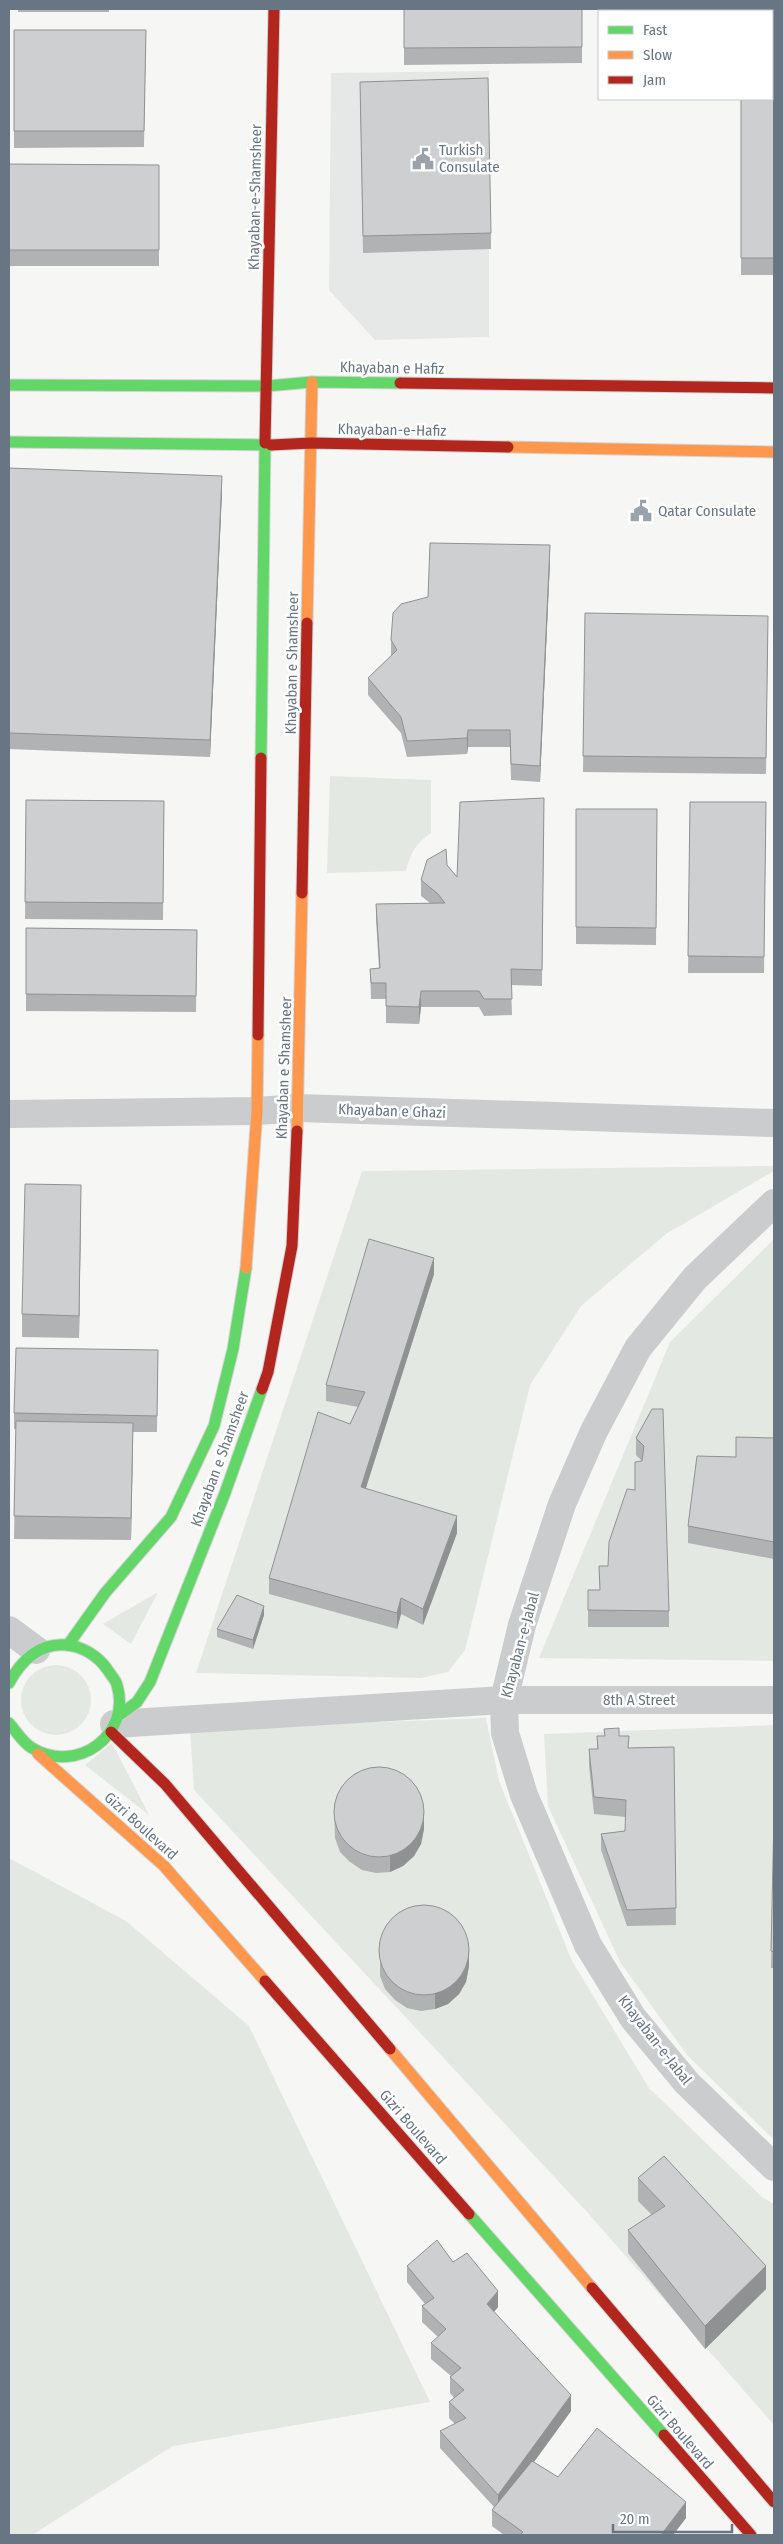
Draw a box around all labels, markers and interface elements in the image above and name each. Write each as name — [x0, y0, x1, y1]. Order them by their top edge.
legend — [598, 10, 773, 100]
text: Fast — [643, 21, 667, 39]
text: Slow — [643, 46, 672, 64]
text: Jam — [643, 71, 666, 89]
street label: Khayaban-e-Shamsheer — [245, 123, 265, 270]
place label: Turkish Consulate — [439, 141, 500, 176]
public building icon: Turkish Consulate — [410, 146, 436, 172]
street label: Khayaban e Hafiz — [340, 358, 445, 378]
street label: Khayaban-e-Hafiz — [338, 420, 447, 440]
public building icon: Qatar Consulate — [628, 498, 654, 524]
place label: Qatar Consulate — [658, 502, 756, 520]
street label: Khayaban e Shamsheer — [282, 591, 302, 735]
street label: Khayaban e Shamsheer — [273, 995, 296, 1140]
street label: Khayaban e Ghazi — [338, 1100, 446, 1122]
street label: Khayaban e Shamsheer — [187, 1388, 253, 1529]
street label: Khayaban-e-Jabal — [497, 1590, 543, 1700]
street label: 8th A Street — [603, 1691, 675, 1709]
street label: Gizri Boulevard — [101, 1788, 181, 1864]
street label: Khayaban-e-Jabal — [614, 1992, 696, 2088]
street label: Gizri Boulevard — [376, 2086, 450, 2168]
street label: Gizri Boulevard — [643, 2391, 717, 2473]
scale bar — [613, 2502, 732, 2534]
text: 20 m — [620, 2510, 650, 2528]

